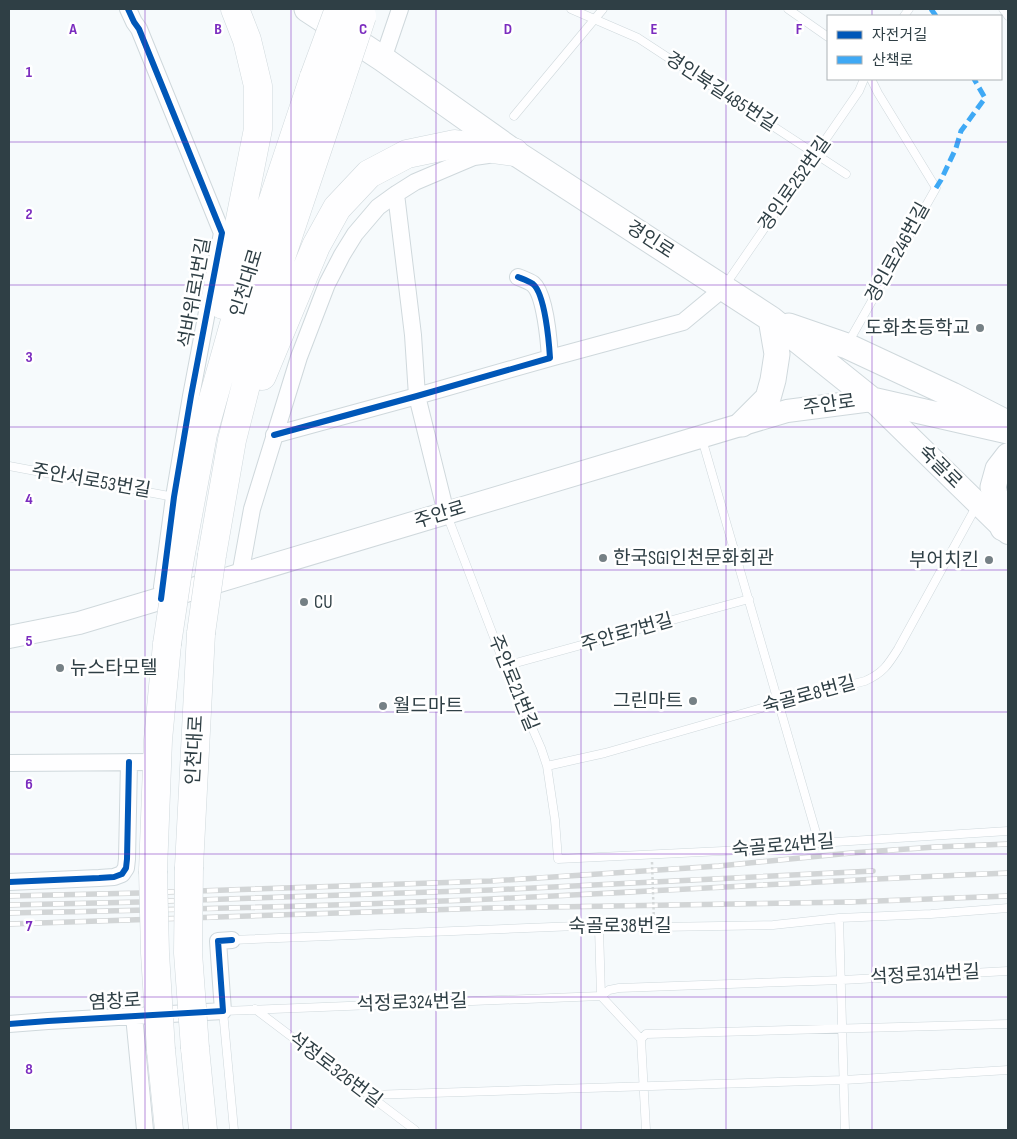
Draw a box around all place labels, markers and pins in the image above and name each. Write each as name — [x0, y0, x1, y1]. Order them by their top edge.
place label: 도화초등학교 — [865, 317, 970, 340]
marker: 도화초등학교 — [974, 322, 986, 334]
place label: 한국SGI인천문화회관 — [613, 547, 774, 570]
place label: 부어치킨 — [909, 549, 979, 572]
marker: 한국SGI인천문화회관 — [597, 552, 609, 564]
marker: 부어치킨 — [983, 554, 995, 566]
place label: CU — [314, 591, 333, 614]
marker: CU — [298, 596, 310, 608]
place label: 뉴스타모텔 — [70, 657, 157, 680]
marker: 뉴스타모텔 — [54, 662, 66, 674]
place label: 그린마트 — [613, 690, 683, 713]
place label: 월드마트 — [393, 695, 463, 718]
marker: 그린마트 — [687, 695, 699, 707]
marker: 월드마트 — [377, 700, 389, 712]

